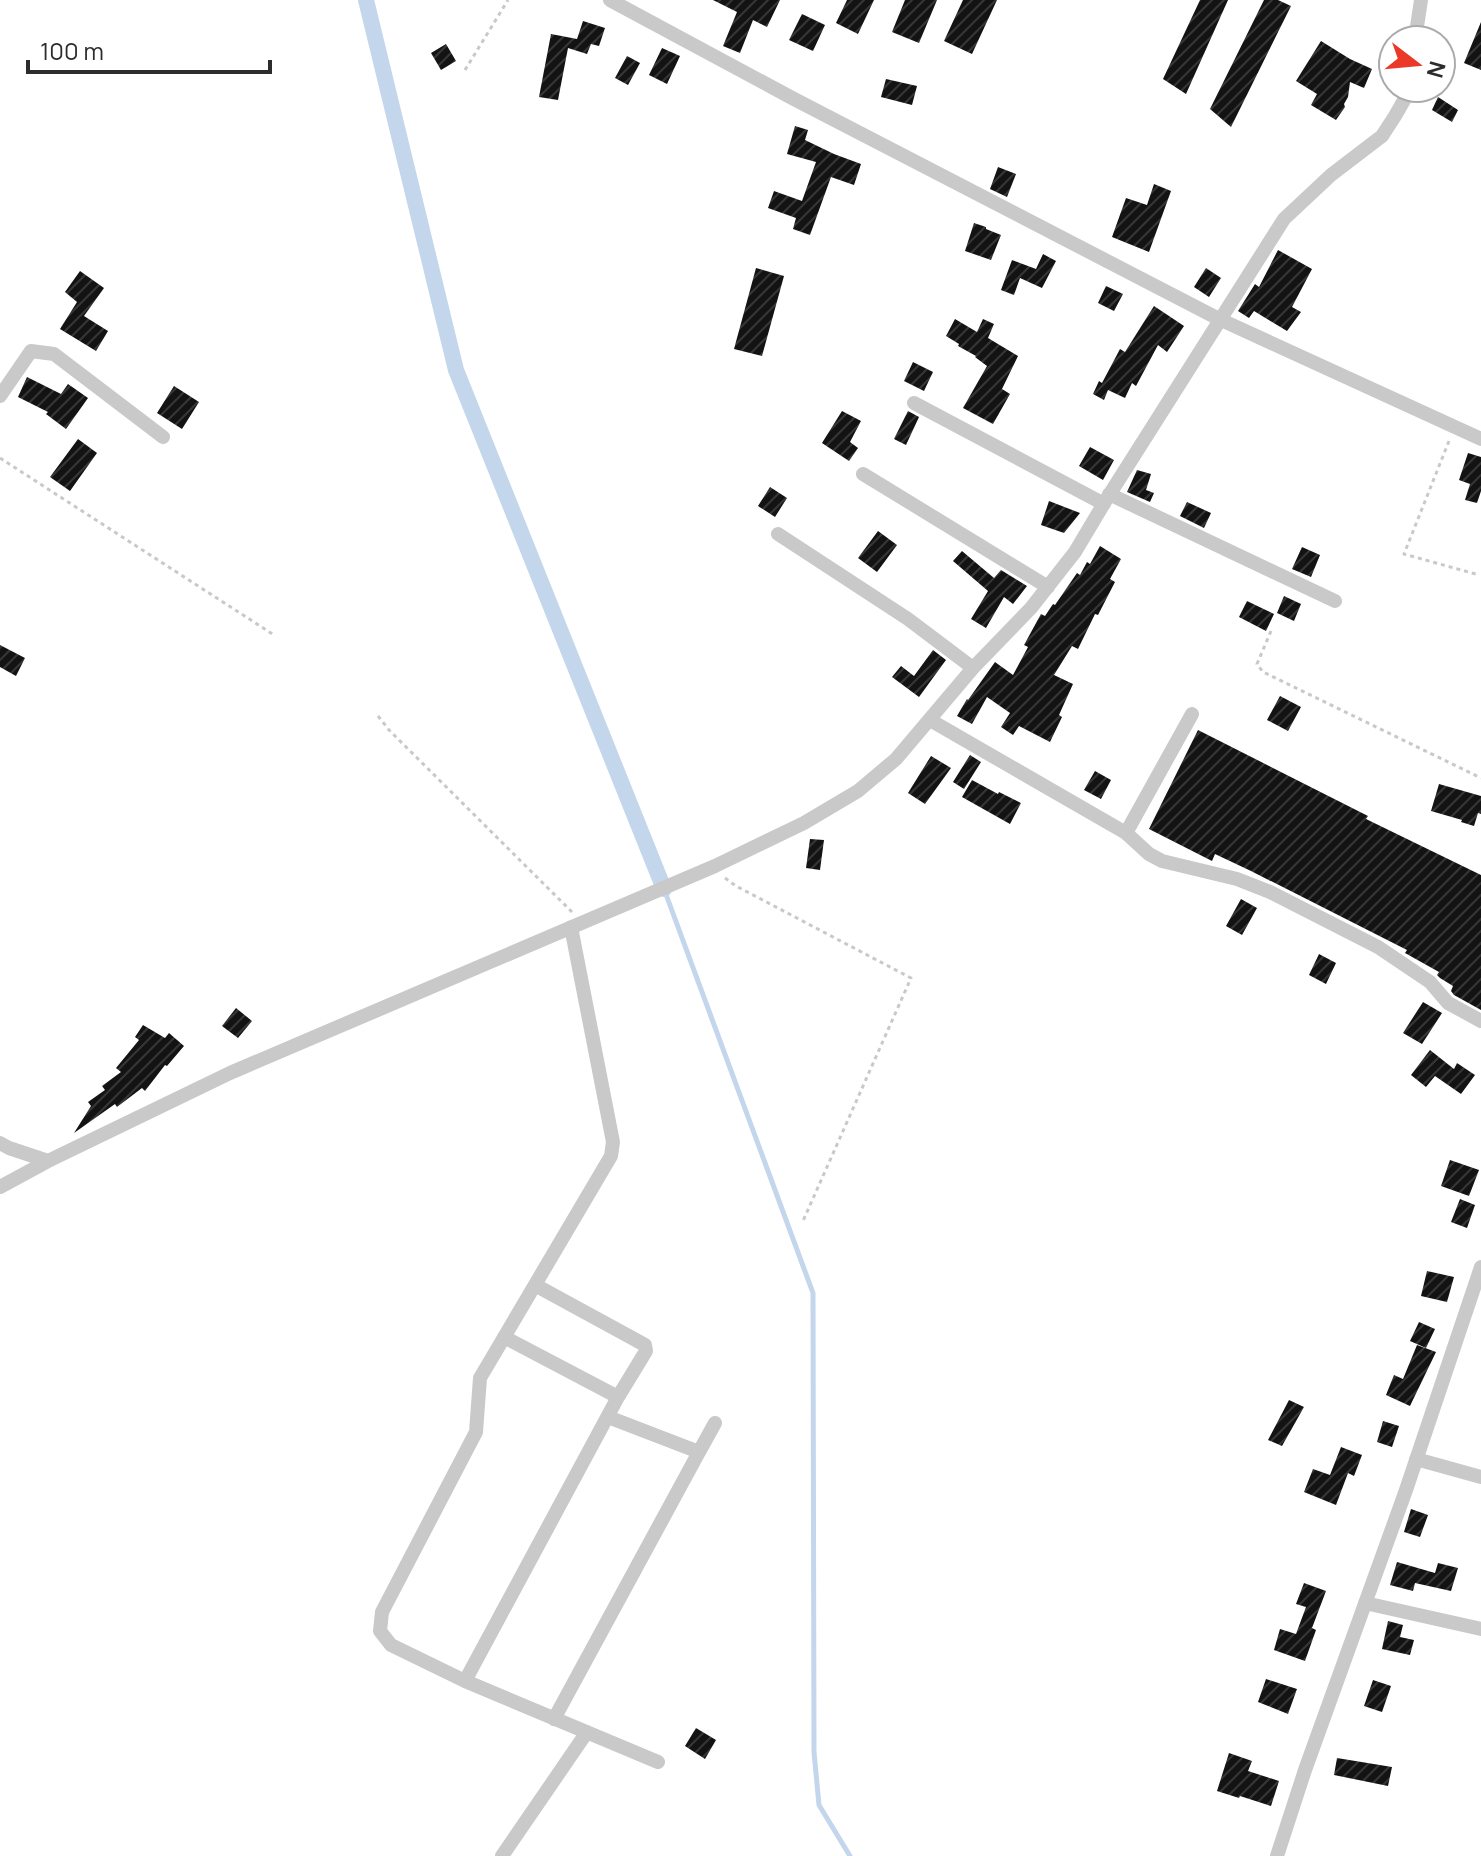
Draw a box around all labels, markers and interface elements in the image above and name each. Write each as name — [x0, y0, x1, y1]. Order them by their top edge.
scale bar — [28, 24, 270, 74]
north arrow — [1377, 24, 1457, 104]
text: 100 m — [40, 34, 104, 67]
text: N — [1420, 58, 1453, 81]

